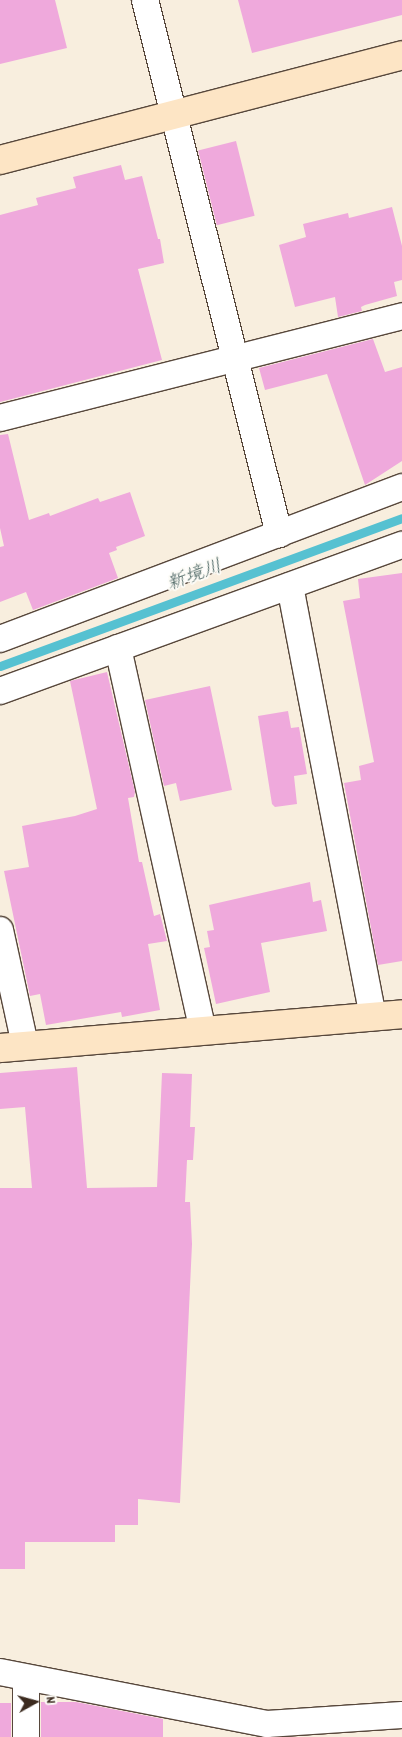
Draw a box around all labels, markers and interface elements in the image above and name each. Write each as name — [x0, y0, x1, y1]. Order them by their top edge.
water label: 新境川 — [164, 557, 226, 597]
north arrow — [10, 1677, 60, 1727]
text: N — [40, 1696, 60, 1705]

